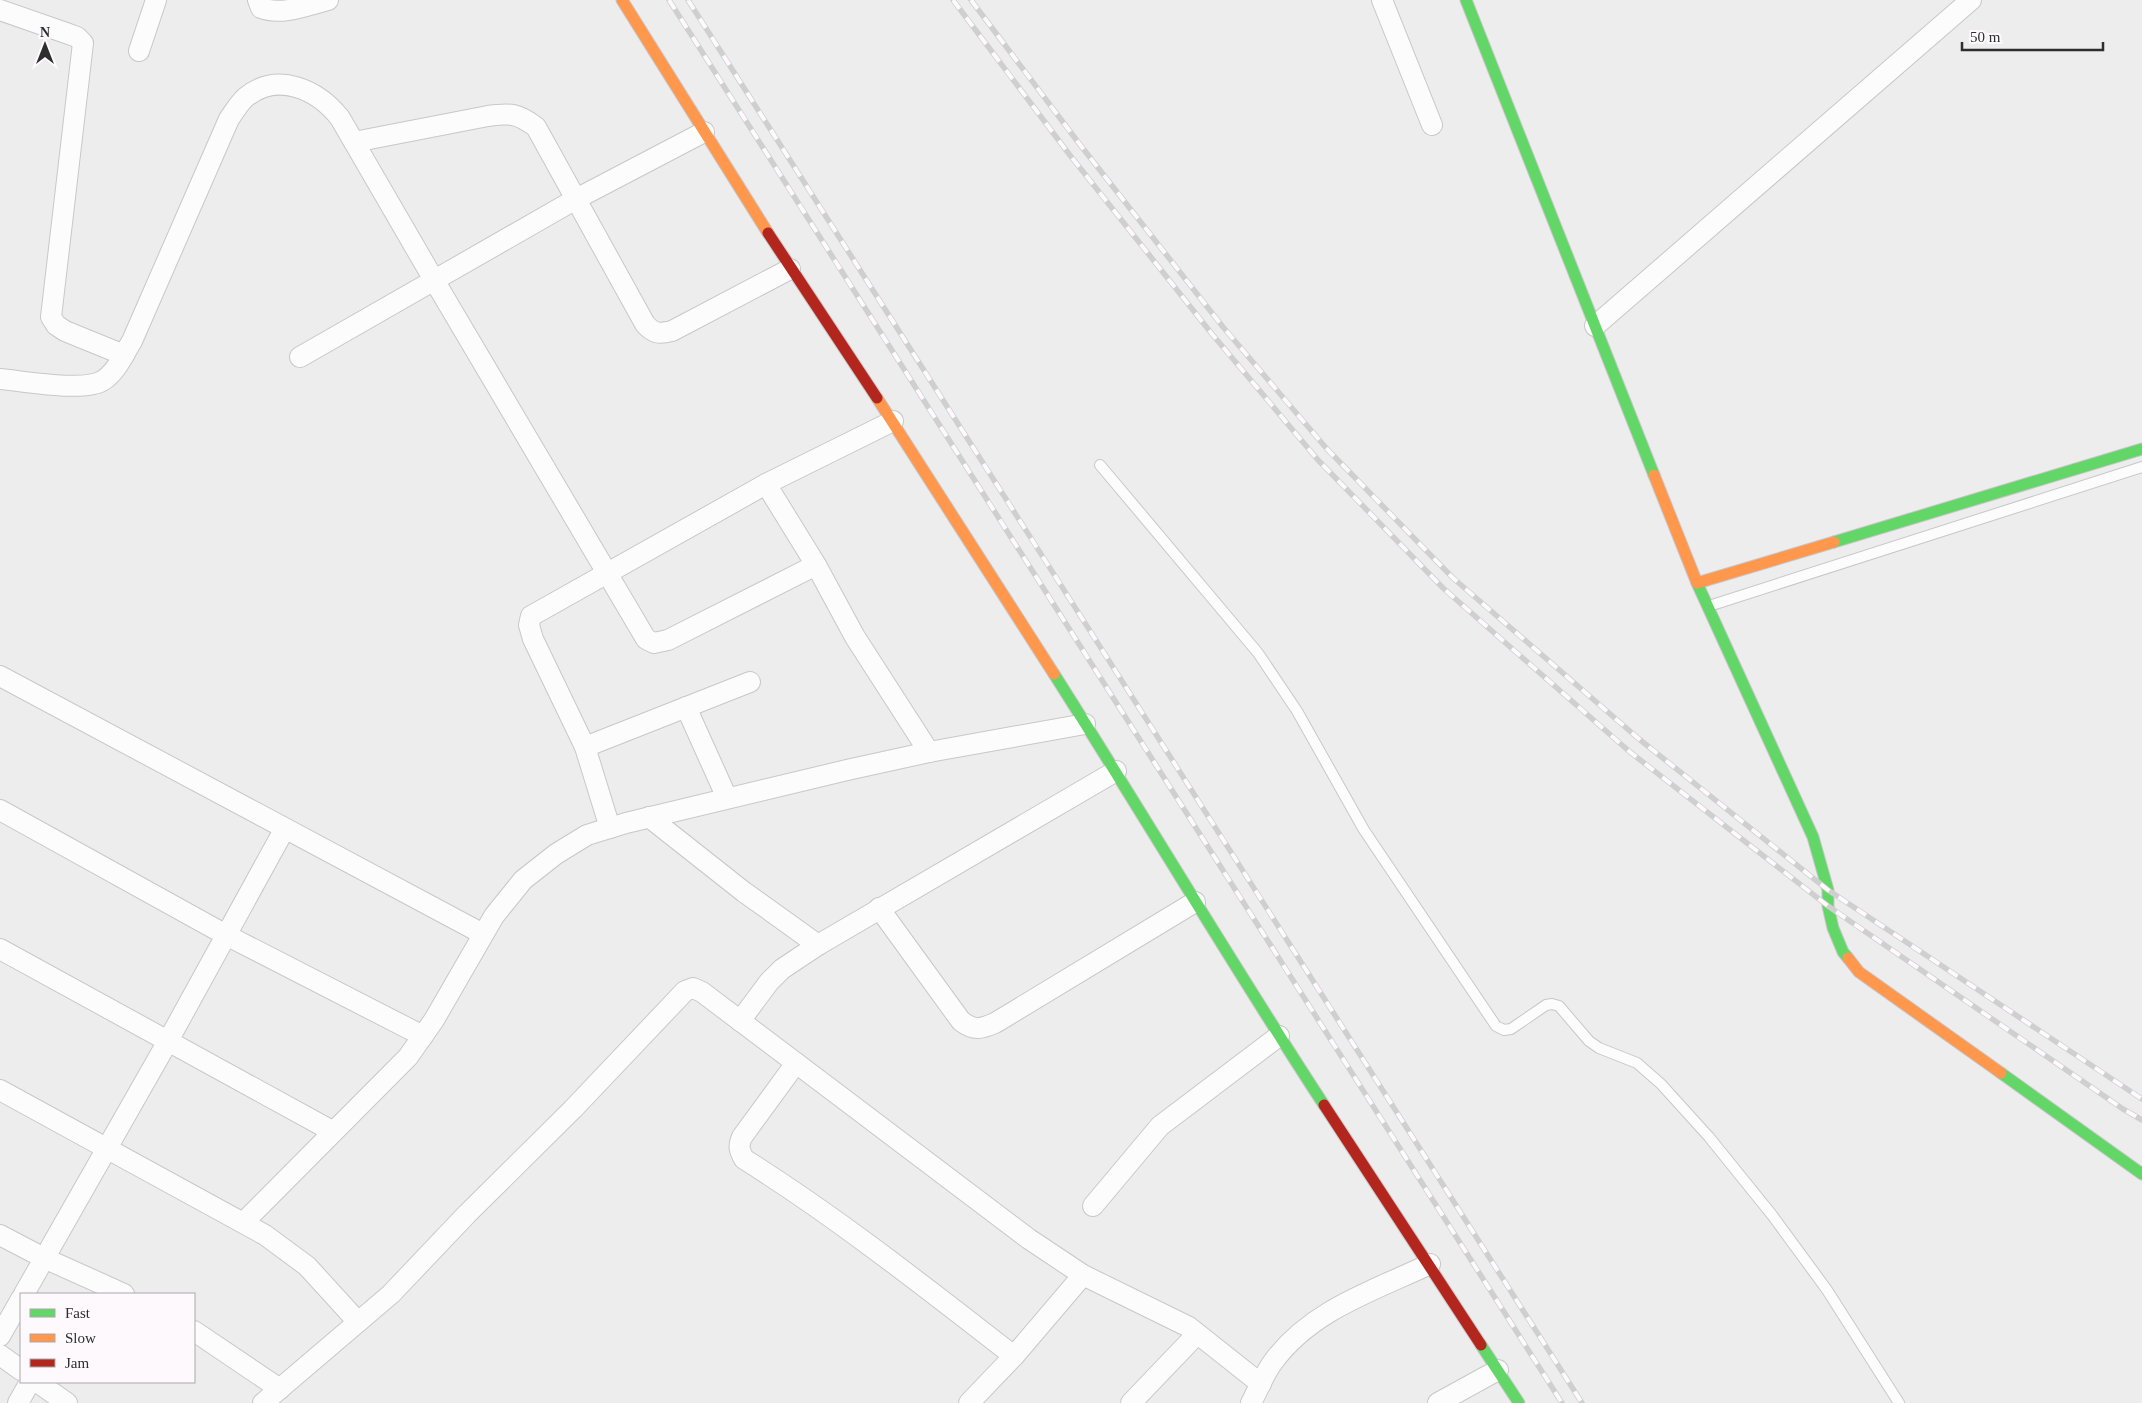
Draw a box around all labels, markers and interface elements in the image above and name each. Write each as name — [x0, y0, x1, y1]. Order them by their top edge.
north arrow — [20, 20, 70, 70]
scale bar — [1962, 20, 2103, 52]
text: N — [40, 25, 50, 40]
text: 50 m — [1970, 29, 2001, 45]
legend — [20, 1293, 195, 1383]
text: Fast — [65, 1305, 91, 1321]
text: Slow — [65, 1330, 96, 1346]
text: Jam — [65, 1355, 89, 1371]

